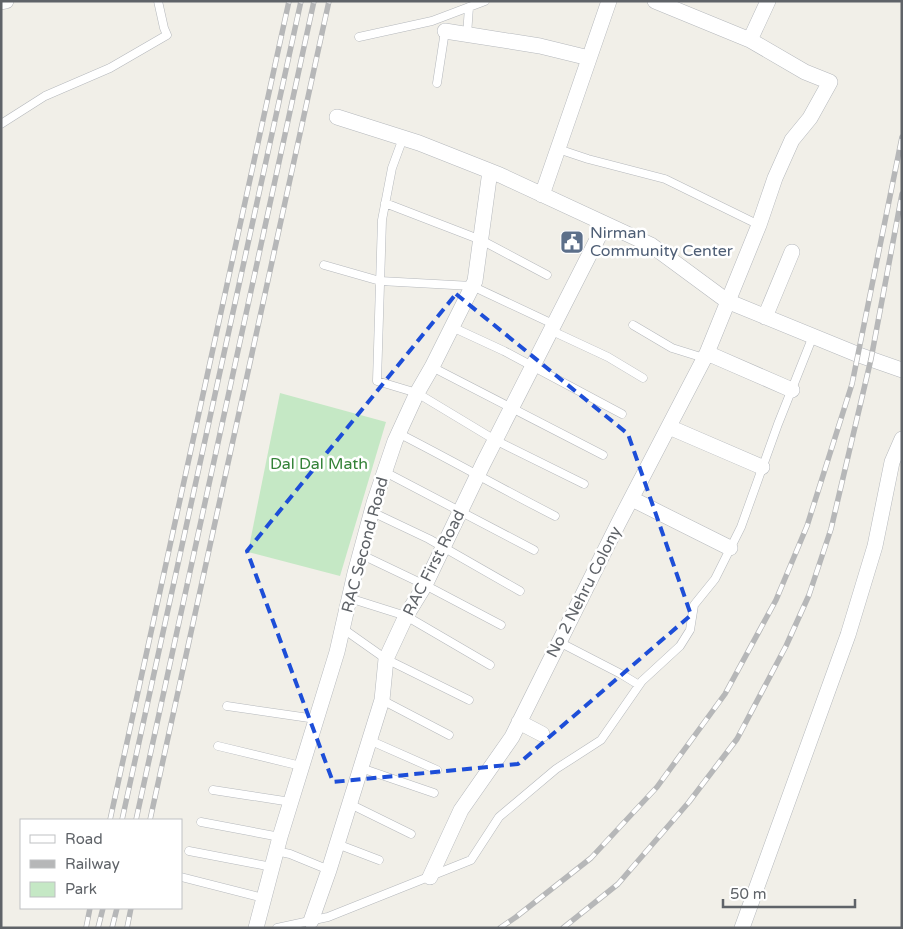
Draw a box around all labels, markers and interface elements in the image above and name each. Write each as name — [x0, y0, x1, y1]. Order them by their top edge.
place label: Nirman Community Center — [590, 223, 734, 261]
public building icon: Nirman Community Center — [559, 229, 585, 255]
park label: Dal Dal Math — [270, 454, 368, 474]
street label: RAC Second Road — [337, 475, 393, 615]
street label: RAC First Road — [399, 507, 469, 619]
street label: No 2 Nehru Colony — [542, 523, 626, 661]
legend — [20, 819, 182, 909]
text: Road — [65, 830, 103, 848]
text: Railway — [65, 855, 120, 873]
scale bar — [723, 876, 856, 908]
text: Park — [65, 880, 97, 898]
text: 50 m — [730, 885, 767, 903]

